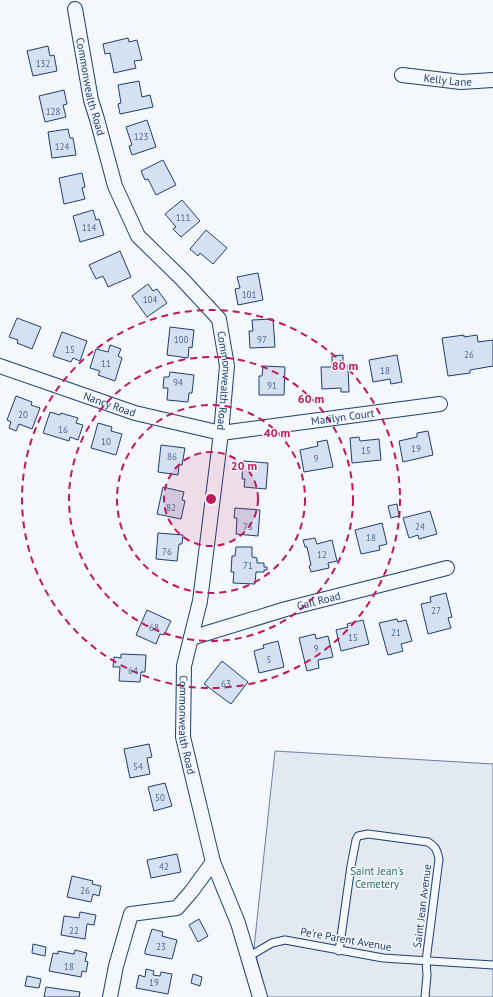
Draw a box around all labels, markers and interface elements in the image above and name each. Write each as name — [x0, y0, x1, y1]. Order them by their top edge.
street label: Commonwealth Road — [73, 36, 108, 137]
house number: 132 — [36, 58, 50, 69]
street label: Kelly Lane — [423, 71, 473, 89]
house number: 128 — [46, 106, 60, 117]
house number: 123 — [134, 131, 148, 142]
house number: 124 — [55, 141, 69, 152]
house number: 111 — [176, 212, 190, 223]
house number: 114 — [82, 222, 96, 233]
house number: 101 — [242, 289, 256, 300]
house number: 104 — [143, 294, 157, 305]
street label: Commonwealth Road — [214, 330, 234, 431]
house number: 100 — [174, 334, 188, 345]
house number: 97 — [257, 334, 267, 345]
house number: 15 — [65, 344, 75, 355]
house number: 26 — [464, 349, 474, 360]
house number: 11 — [101, 358, 111, 369]
text: 80 m — [332, 358, 358, 373]
house number: 18 — [380, 365, 390, 376]
house number: 94 — [173, 377, 183, 388]
house number: 91 — [267, 380, 277, 391]
street label: Nancy Road — [81, 389, 138, 420]
text: 60 m — [298, 391, 324, 406]
street label: Marilyn Court — [310, 406, 375, 428]
house number: 20 — [18, 409, 28, 420]
house number: 16 — [58, 424, 68, 435]
text: 40 m — [264, 425, 290, 440]
house number: 10 — [101, 436, 111, 447]
house number: 19 — [411, 443, 421, 454]
house number: 15 — [361, 445, 371, 456]
house number: 86 — [167, 451, 177, 462]
house number: 9 — [314, 453, 319, 464]
text: 20 m — [231, 458, 257, 473]
centre of rings — [204, 492, 218, 506]
house number: 82 — [166, 502, 176, 513]
house number: 75 — [243, 521, 253, 532]
house number: 24 — [415, 521, 425, 532]
house number: 18 — [366, 532, 376, 543]
house number: 76 — [162, 546, 172, 557]
house number: 12 — [317, 549, 327, 560]
house number: 71 — [243, 560, 253, 571]
street label: Gail Road — [295, 588, 342, 613]
house number: 27 — [431, 605, 441, 616]
house number: 68 — [149, 622, 159, 633]
house number: 21 — [391, 627, 401, 638]
house number: 15 — [348, 632, 358, 643]
house number: 9 — [314, 643, 319, 654]
house number: 5 — [267, 654, 272, 665]
house number: 64 — [128, 665, 138, 676]
street label: Commonwealth Road — [176, 675, 199, 776]
house number: 63 — [221, 678, 231, 689]
house number: 54 — [133, 761, 143, 772]
house number: 50 — [155, 792, 165, 803]
house number: 42 — [159, 861, 169, 872]
street label: Saint Jean Avenue — [410, 863, 434, 949]
park label: Saint Jean's Cemetery — [350, 864, 404, 891]
house number: 26 — [80, 885, 90, 896]
street label: Pe're Parent Avenue — [299, 924, 393, 954]
house number: 22 — [69, 925, 79, 936]
house number: 23 — [156, 941, 166, 952]
house number: 18 — [64, 961, 74, 972]
house number: 19 — [149, 977, 159, 988]

